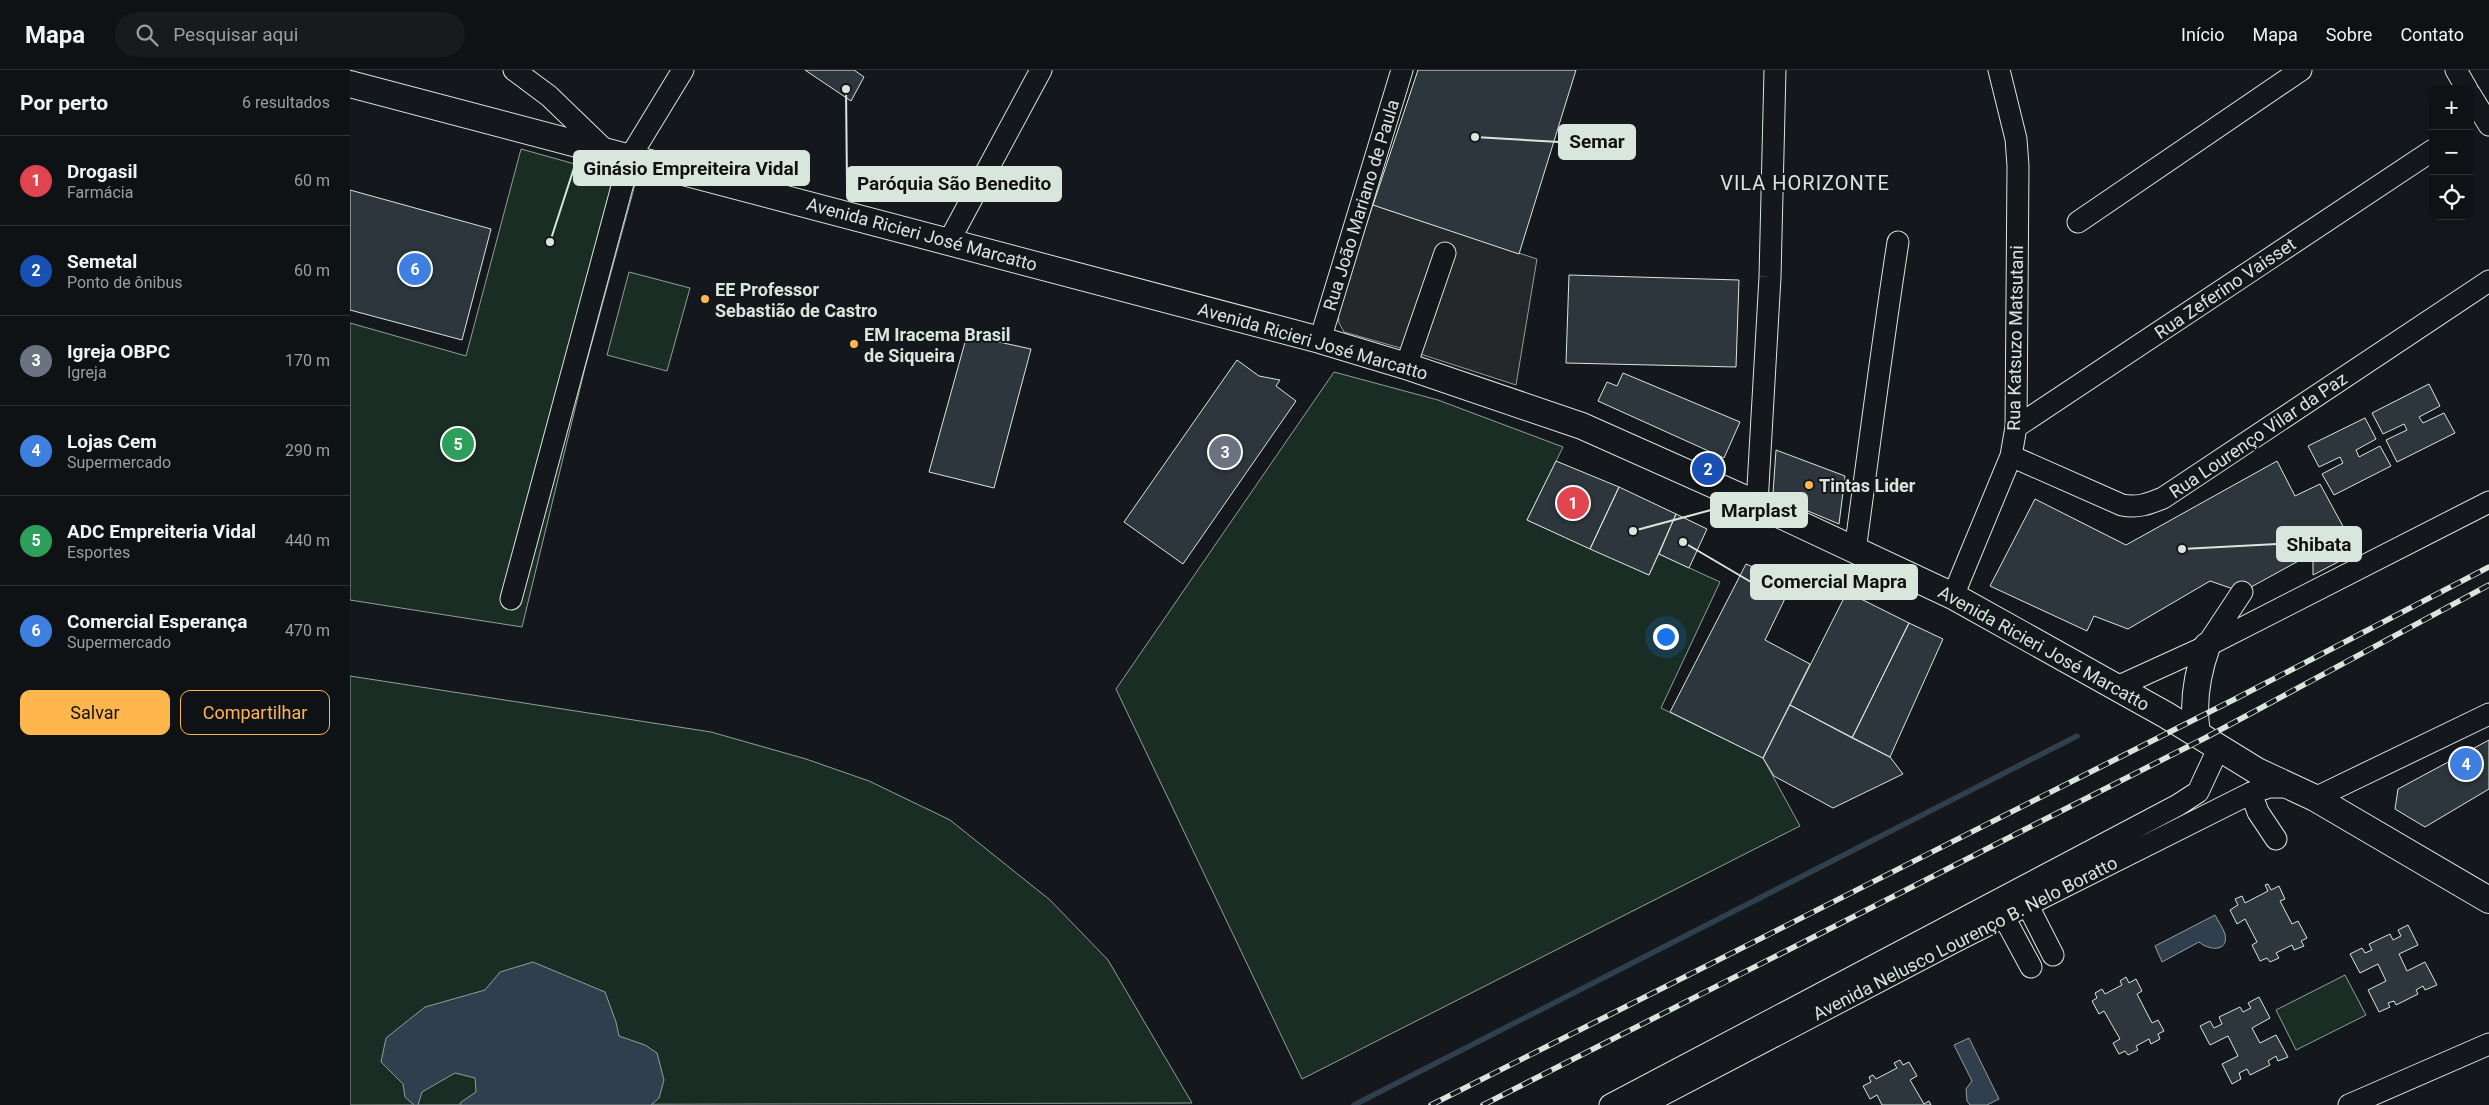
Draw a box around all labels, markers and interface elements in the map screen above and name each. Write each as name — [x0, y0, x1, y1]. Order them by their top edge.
search box — [115, 12, 465, 57]
text: Mapa — [25, 21, 85, 49]
icon: search — [133, 21, 161, 49]
text: Pesquisar aqui — [173, 23, 298, 46]
text: Início — [2181, 24, 2224, 45]
text: Mapa — [2252, 24, 2298, 45]
text: Sobre — [2326, 24, 2372, 45]
text: Contato — [2400, 24, 2464, 45]
map controls — [2429, 85, 2474, 220]
button: + — [2429, 85, 2474, 130]
text: Por perto — [20, 91, 108, 115]
text: 6 resultados — [242, 93, 330, 112]
street label: Rua João Mariano de Paula — [1319, 97, 1403, 313]
callout: Semar — [1559, 125, 1635, 159]
text: Semar — [1569, 130, 1625, 153]
button: − — [2429, 130, 2474, 175]
callout: Ginásio Empreiteira Vidal — [574, 151, 809, 185]
text: Ginásio Empreiteira Vidal — [583, 157, 799, 180]
text: Drogasil — [67, 160, 138, 183]
callout: Paróquia São Benedito — [847, 167, 1061, 201]
text: 1 — [31, 171, 41, 190]
text: 60 m — [294, 171, 330, 190]
district label: VILA HORIZONTE — [1720, 171, 1890, 195]
text: Paróquia São Benedito — [857, 172, 1051, 195]
button: locate — [2429, 175, 2474, 220]
text: Farmácia — [67, 183, 133, 202]
street label: Avenida Ricieri José Marcatto — [804, 193, 1040, 275]
street label: Rua Zeferino Vaisset — [2151, 233, 2300, 343]
street label: Rua Katsuzo Matsutani — [2003, 245, 2027, 431]
text: Semetal — [67, 250, 137, 273]
pin: 6 — [399, 250, 431, 288]
text: 2 — [31, 261, 41, 280]
text: 60 m — [294, 261, 330, 280]
text: Ponto de ônibus — [67, 273, 183, 292]
place label: EE Professor Sebastião de Castro — [715, 279, 878, 321]
marker: EE Professor Sebastião de Castro — [699, 293, 711, 305]
street label: Avenida Ricieri José Marcatto — [1196, 298, 1430, 384]
place label: EM Iracema Brasil de Siqueira — [864, 324, 1011, 366]
marker: EM Iracema Brasil de Siqueira — [848, 338, 860, 350]
text: Igreja OBPC — [67, 340, 170, 363]
text: 3 — [31, 351, 41, 370]
text: 170 m — [285, 351, 330, 370]
text: Igreja — [67, 363, 107, 382]
street label: Rua Lourenço Vilar da Paz — [2165, 368, 2351, 502]
pin: 5 — [442, 425, 474, 463]
text: Lojas Cem — [67, 430, 157, 453]
pin: 3 — [1209, 433, 1241, 471]
text: 4 — [31, 441, 41, 460]
text: 290 m — [285, 441, 330, 460]
pin: 2 — [1692, 450, 1724, 488]
text: Supermercado — [67, 453, 171, 472]
place label: Tintas Lider — [1819, 475, 1916, 496]
marker: Tintas Lider — [1803, 479, 1815, 491]
pin: 1 — [1557, 484, 1589, 522]
callout: Marplast — [1711, 493, 1807, 527]
text: Marplast — [1721, 499, 1797, 522]
text: ADC Empreiteria Vidal — [67, 520, 256, 543]
callout: Shibata — [2277, 527, 2361, 561]
text: 5 — [31, 531, 41, 550]
text: 440 m — [285, 531, 330, 550]
text: Shibata — [2287, 533, 2351, 556]
text: Esportes — [67, 543, 130, 562]
callout: Comercial Mapra — [1751, 565, 1917, 599]
text: Comercial Mapra — [1761, 570, 1907, 593]
street label: Avenida Ricieri José Marcatto — [1935, 581, 2153, 715]
text: Comercial Esperança — [67, 610, 247, 633]
text: 6 — [31, 621, 41, 640]
text: 470 m — [285, 621, 330, 640]
your location — [1653, 624, 1679, 650]
text: Supermercado — [67, 633, 171, 652]
button: Salvar — [20, 690, 170, 735]
button: Compartilhar — [180, 690, 330, 735]
pin: 4 — [2450, 745, 2482, 783]
street label: Avenida Nelusco Lourenço B. Nelo Boratto — [1809, 852, 2121, 1024]

